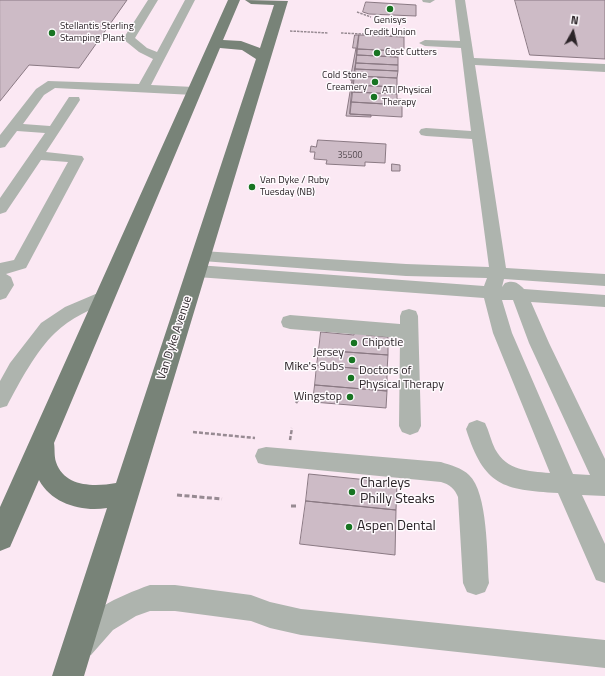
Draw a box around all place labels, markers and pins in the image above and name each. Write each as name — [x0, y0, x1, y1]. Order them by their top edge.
marker: Genisys Credit Union — [385, 4, 395, 14]
place label: Genisys Credit Union — [364, 15, 416, 38]
place label: Stellantis Sterling Stamping Plant — [60, 21, 134, 44]
marker: Stellantis Sterling Stamping Plant — [47, 28, 57, 38]
place label: Cost Cutters — [385, 47, 437, 59]
marker: Cost Cutters — [372, 48, 382, 58]
place label: Cold Stone Creamery — [322, 70, 367, 94]
marker: Cold Stone Creamery — [370, 77, 380, 87]
place label: ATI Physical Therapy — [382, 85, 432, 108]
marker: ATI Physical Therapy — [369, 92, 379, 102]
place label: Van Dyke / Ruby Tuesday (NB) — [260, 175, 329, 198]
marker: Van Dyke / Ruby Tuesday (NB) — [247, 182, 257, 192]
place label: Chipotle — [362, 336, 403, 350]
marker: Chipotle — [349, 338, 359, 348]
place label: Jersey Mike's Subs — [284, 346, 344, 374]
marker: Jersey Mike's Subs — [347, 355, 357, 365]
place label: Doctors of Physical Therapy — [359, 364, 444, 392]
marker: Doctors of Physical Therapy — [346, 373, 356, 383]
place label: Wingstop — [294, 390, 342, 404]
marker: Wingstop — [345, 392, 355, 402]
place label: Charleys Philly Steaks — [360, 476, 435, 508]
marker: Charleys Philly Steaks — [347, 487, 357, 497]
place label: Aspen Dental — [357, 519, 436, 535]
marker: Aspen Dental — [344, 522, 354, 532]

